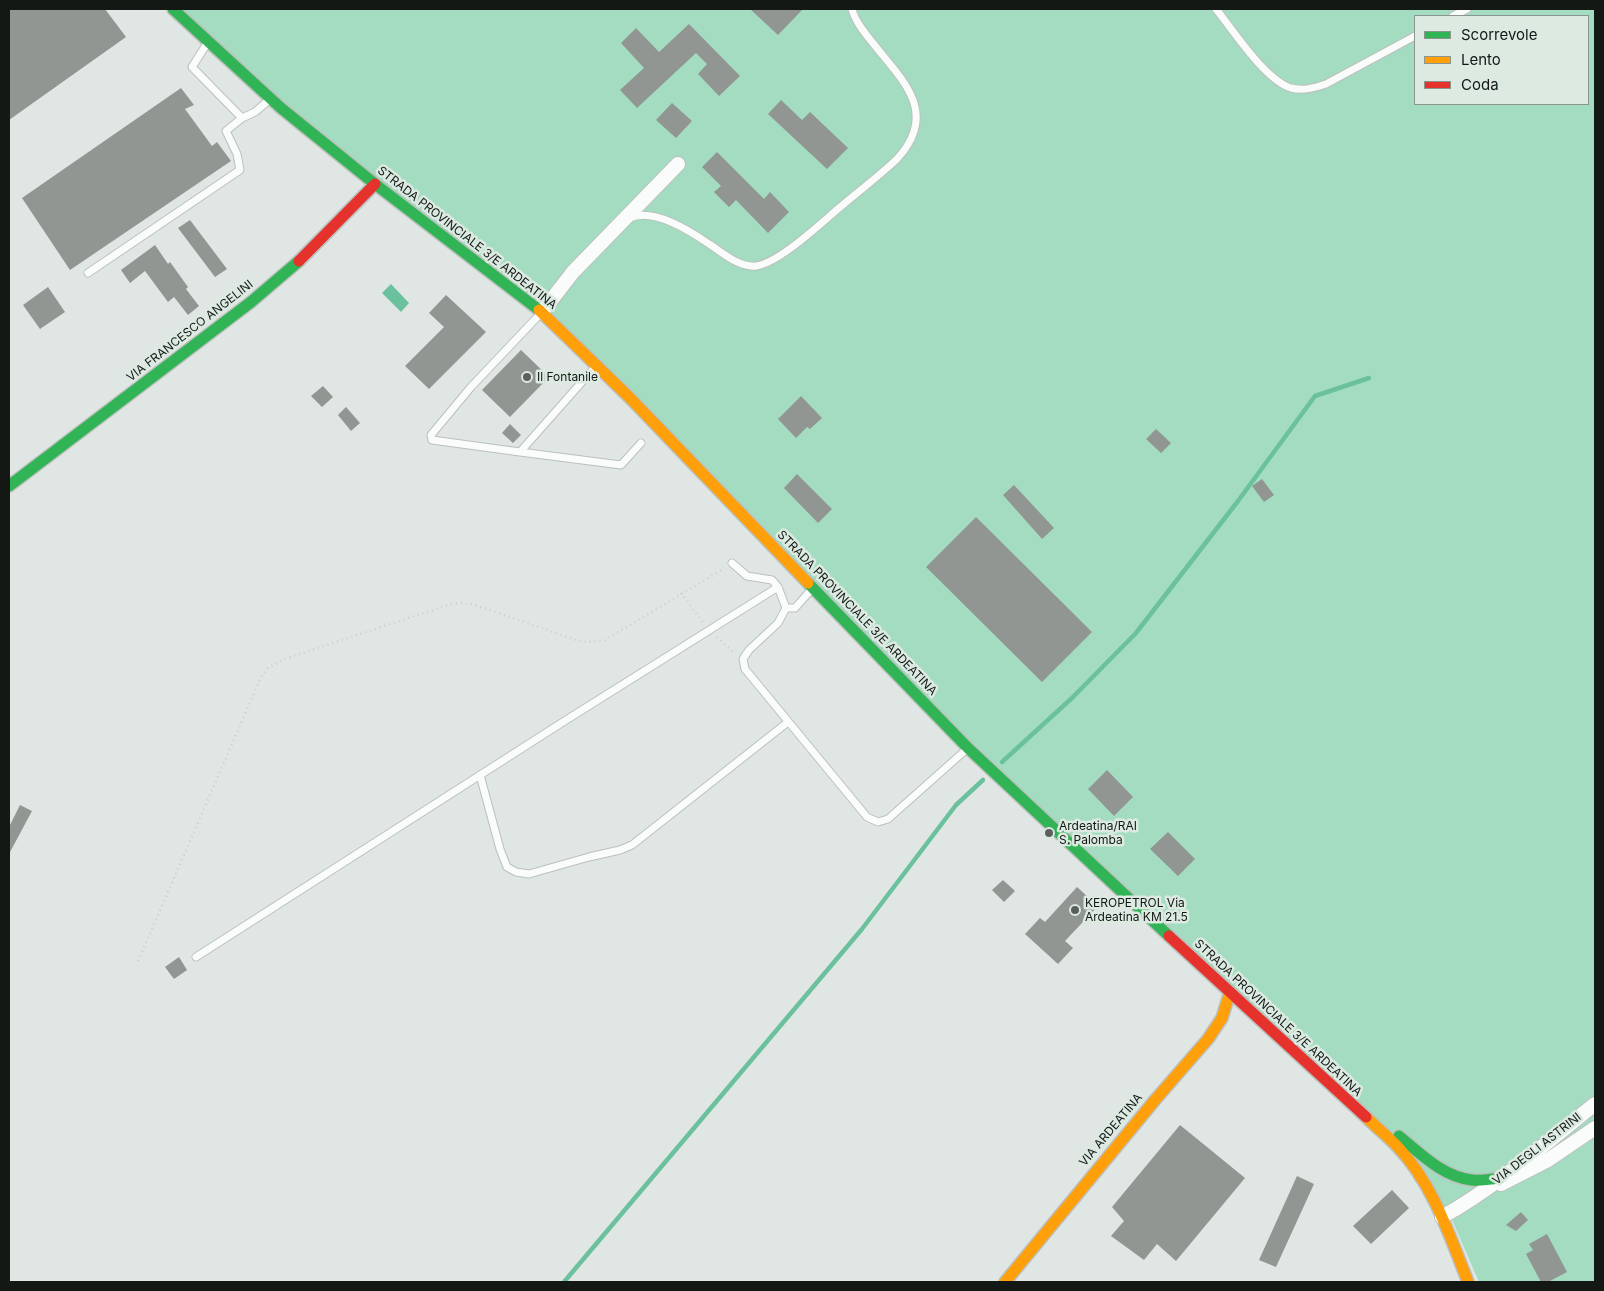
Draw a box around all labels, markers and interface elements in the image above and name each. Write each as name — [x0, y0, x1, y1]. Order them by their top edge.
legend — [1414, 15, 1589, 105]
text: Scorrevole — [1461, 25, 1537, 44]
text: Lento — [1461, 50, 1501, 69]
text: Coda — [1461, 75, 1499, 94]
street label: STRADA PROVINCIALE 3/E ARDEATINA — [375, 164, 559, 312]
street label: VIA FRANCESCO ANGELINI — [124, 277, 256, 385]
place label: Il Fontanile — [537, 370, 598, 384]
marker: Il Fontanile — [521, 371, 533, 383]
street label: STRADA PROVINCIALE 3/E ARDEATINA — [774, 528, 940, 698]
place label: Ardeatina/RAI S. Palomba — [1059, 819, 1137, 847]
marker: Ardeatina/RAI S. Palomba — [1043, 827, 1055, 839]
place label: KEROPETROL Via Ardeatina KM 21.5 — [1085, 896, 1188, 924]
marker: KEROPETROL Via Ardeatina KM 21.5 — [1069, 904, 1081, 916]
street label: STRADA PROVINCIALE 3/E ARDEATINA — [1191, 937, 1365, 1099]
street label: VIA ARDEATINA — [1076, 1091, 1146, 1169]
street label: VIA DEGLI ASTRINI — [1490, 1110, 1584, 1188]

